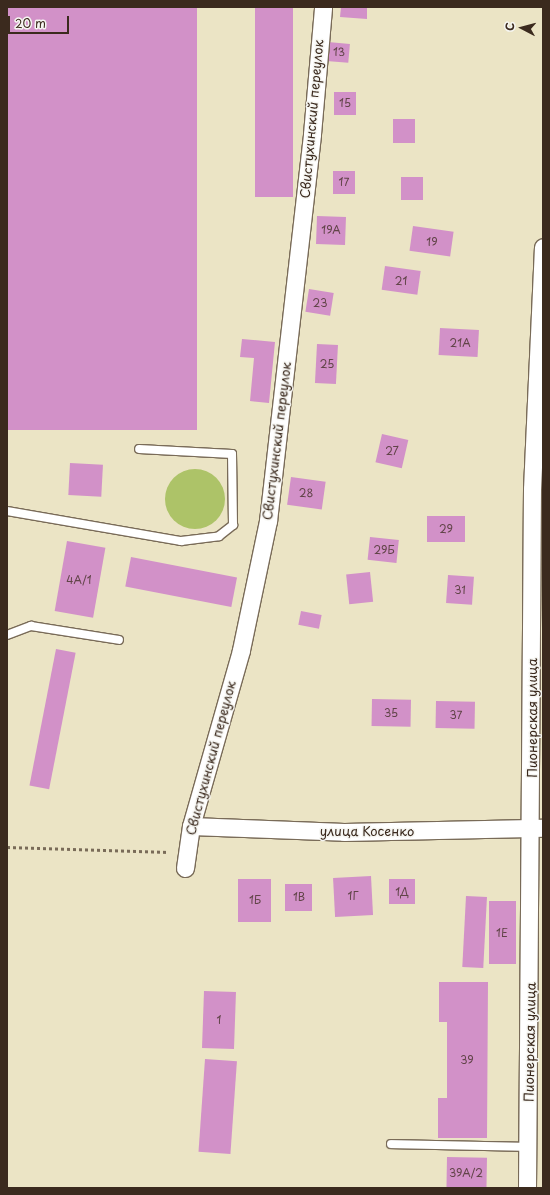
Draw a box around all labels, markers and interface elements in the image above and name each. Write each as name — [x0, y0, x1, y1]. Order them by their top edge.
scale bar — [10, 8, 71, 34]
north arrow — [502, 8, 542, 48]
text: 20 m — [15, 14, 46, 32]
text: С — [501, 22, 518, 32]
street label: Свистухинский переулок — [297, 39, 327, 199]
house number: 13 — [333, 45, 345, 59]
house number: 15 — [339, 96, 351, 110]
house number: 17 — [339, 175, 349, 189]
house number: 19А — [321, 223, 341, 237]
house number: 19 — [426, 235, 438, 249]
house number: 21 — [395, 274, 407, 288]
house number: 23 — [313, 296, 327, 310]
house number: 21А — [449, 336, 471, 350]
house number: 25 — [320, 357, 334, 371]
street label: Свистухинский переулок — [260, 361, 294, 521]
house number: 27 — [385, 444, 399, 458]
house number: 28 — [299, 486, 313, 500]
house number: 29 — [439, 522, 453, 536]
house number: 29Б — [373, 543, 395, 557]
house number: 4А/1 — [66, 573, 92, 587]
house number: 31 — [454, 583, 466, 597]
street label: Пионерская улица — [524, 658, 540, 778]
street label: Свистухинский переулок — [183, 679, 239, 837]
house number: 35 — [384, 706, 398, 720]
house number: 37 — [450, 708, 462, 722]
street label: улица Косенко — [319, 823, 415, 839]
house number: 1Д — [395, 885, 409, 899]
house number: 1Г — [348, 889, 358, 903]
house number: 1В — [293, 890, 305, 904]
house number: 1Б — [249, 893, 261, 907]
house number: 1Е — [496, 926, 508, 940]
street label: Пионерская улица — [521, 982, 539, 1102]
house number: 1 — [217, 1013, 221, 1027]
house number: 39 — [460, 1053, 474, 1067]
house number: 39А/2 — [449, 1166, 483, 1180]

